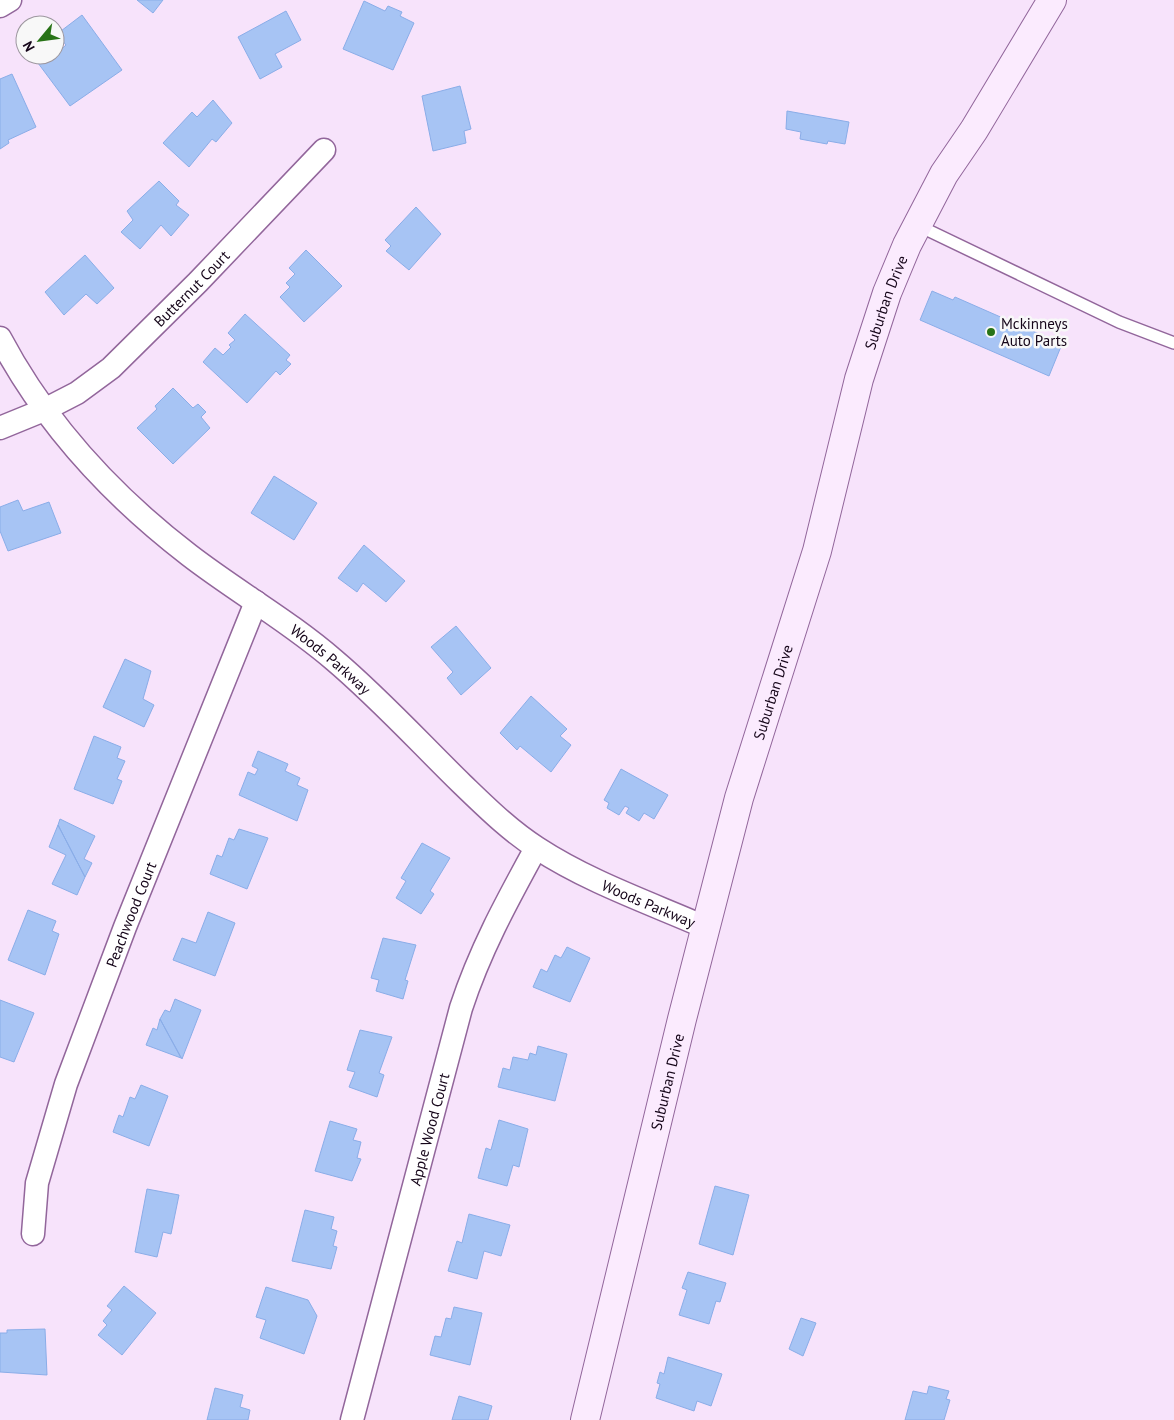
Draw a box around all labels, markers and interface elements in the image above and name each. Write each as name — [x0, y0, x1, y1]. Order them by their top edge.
north arrow — [15, 15, 65, 65]
text: N — [19, 38, 39, 55]
street label: Butternut Court — [149, 246, 233, 330]
street label: Suburban Drive — [860, 252, 911, 352]
place label: Mckinneys Auto Parts — [1001, 314, 1068, 350]
marker: Mckinneys Auto Parts — [985, 326, 997, 338]
street label: Woods Parkway — [287, 620, 375, 698]
street label: Suburban Drive — [749, 642, 796, 742]
street label: Peachwood Court — [101, 859, 160, 970]
street label: Woods Parkway — [599, 875, 698, 931]
street label: Suburban Drive — [646, 1031, 688, 1132]
street label: Apple Wood Court — [405, 1071, 453, 1187]

